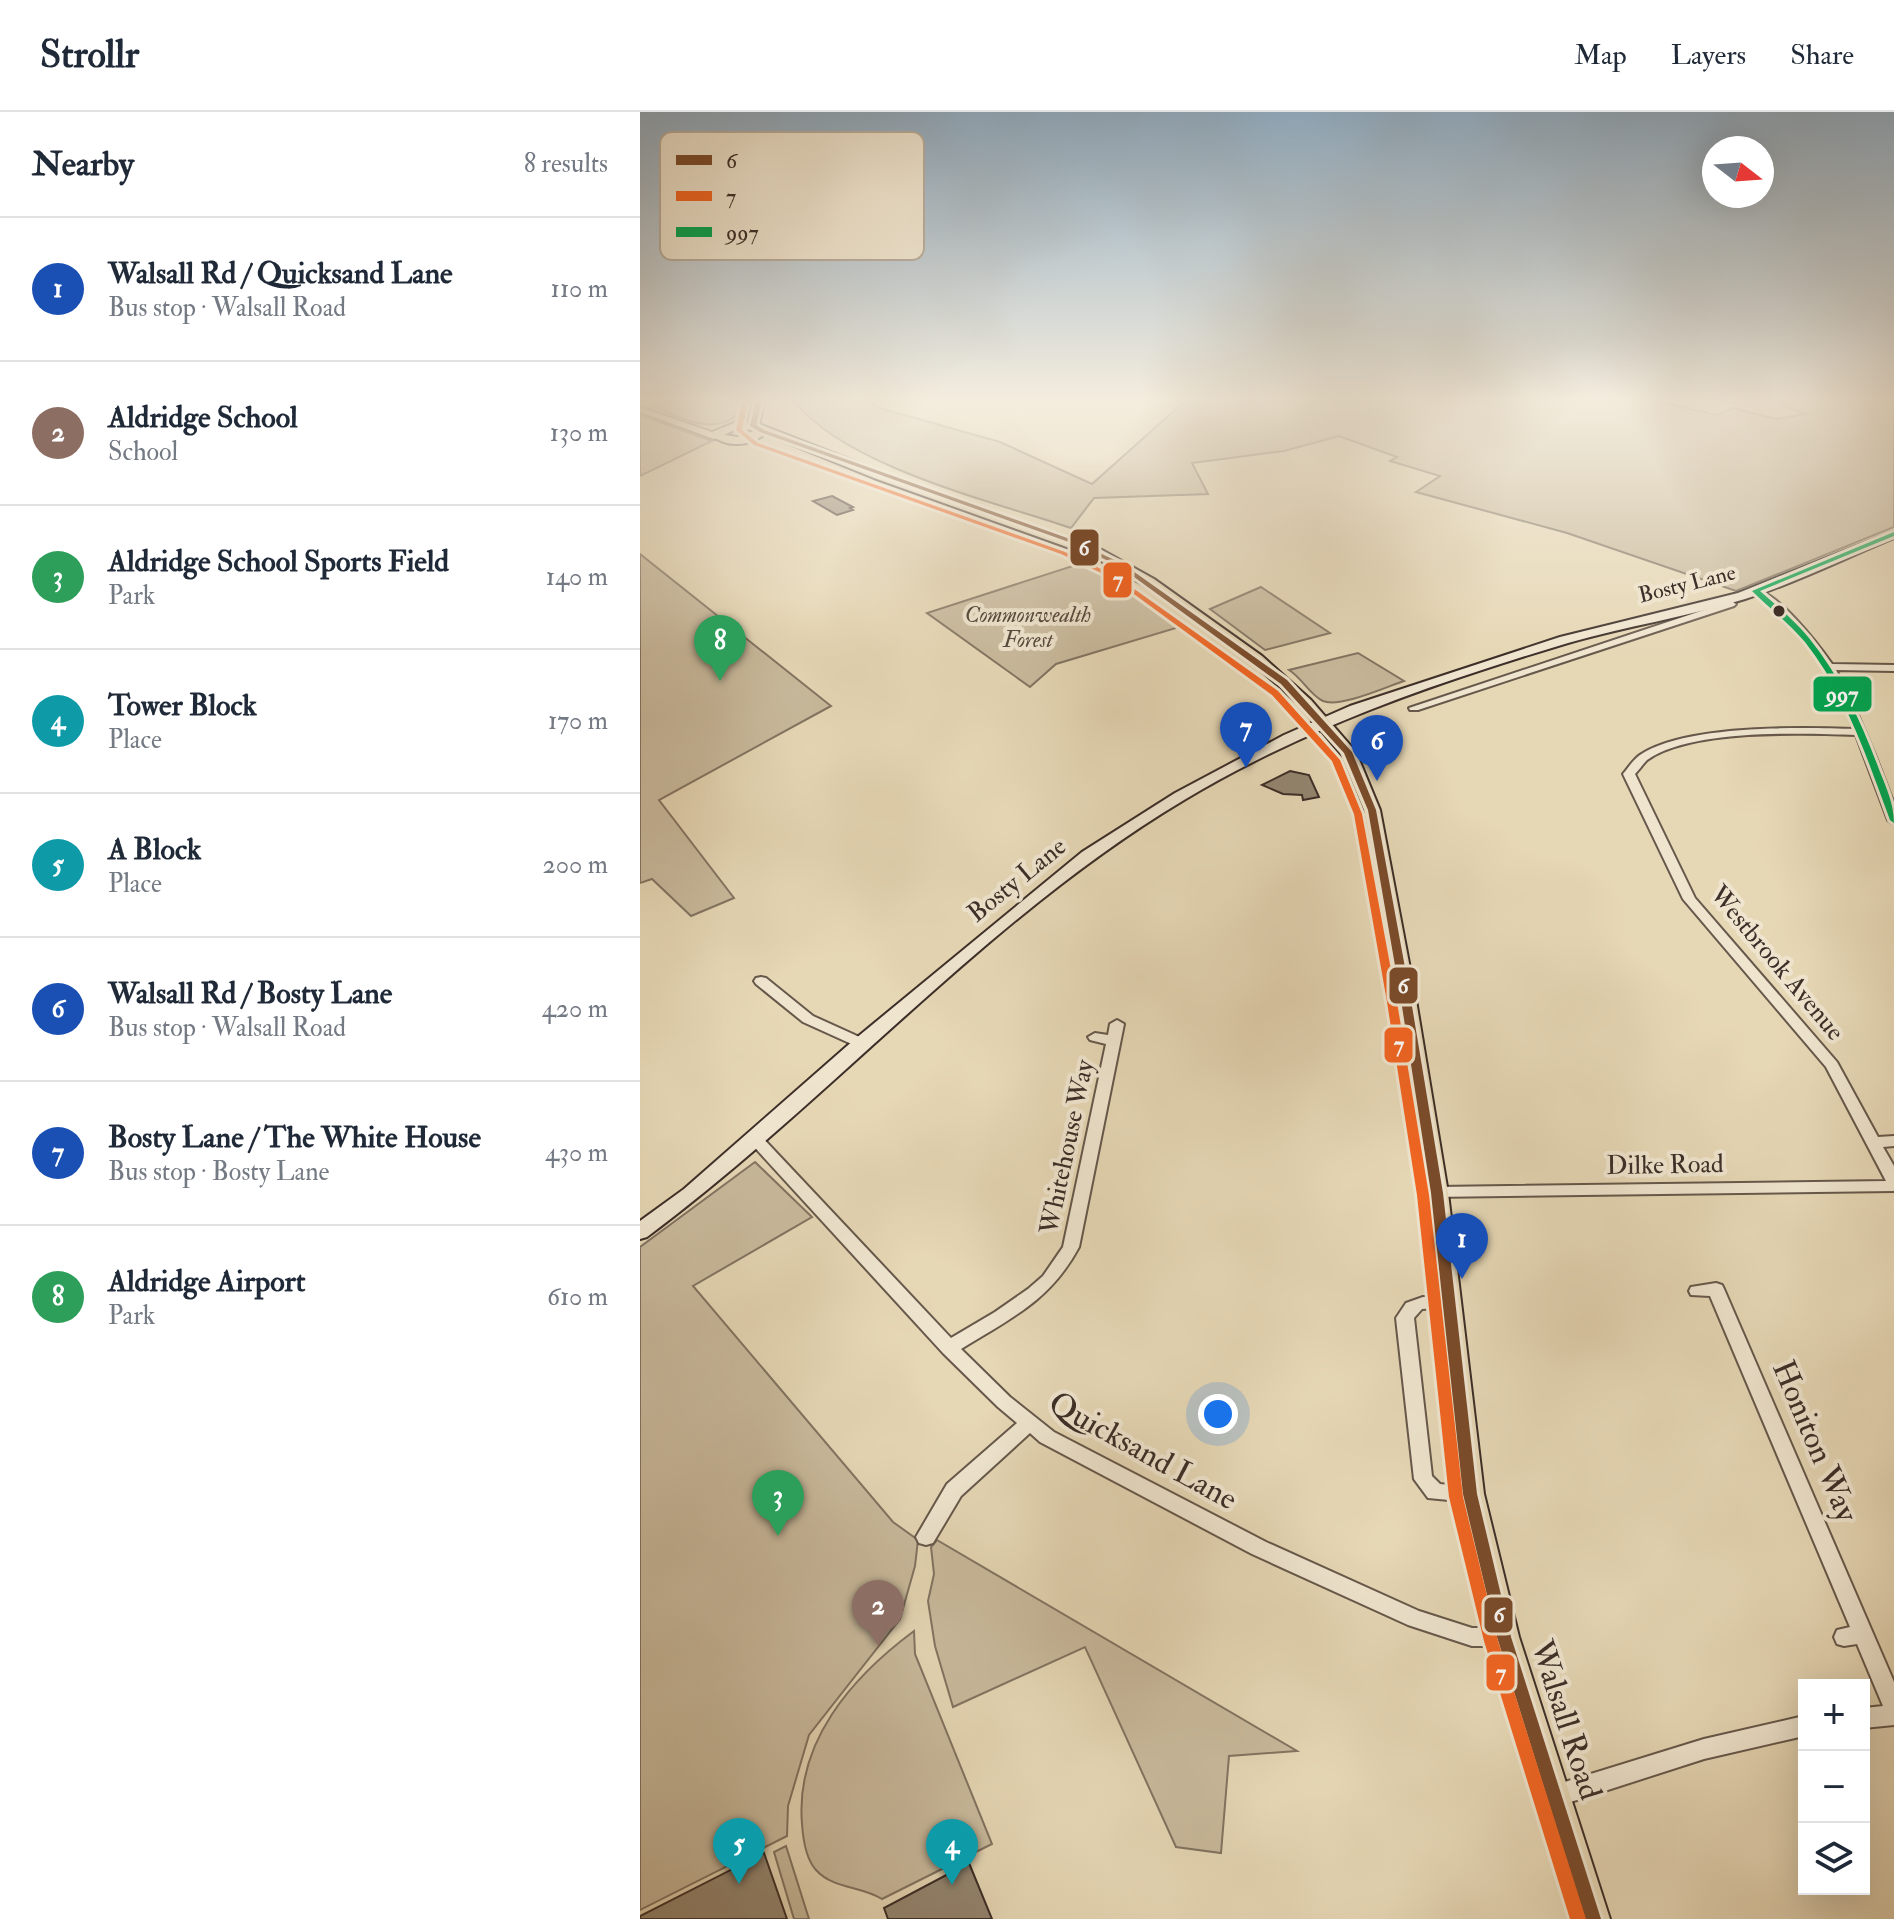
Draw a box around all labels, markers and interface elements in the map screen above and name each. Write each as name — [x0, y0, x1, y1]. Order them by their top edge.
text: Strollr — [40, 31, 139, 79]
text: Map — [1574, 38, 1627, 73]
text: Layers — [1671, 38, 1746, 73]
text: Share — [1790, 38, 1854, 73]
legend — [660, 132, 924, 260]
north arrow — [1702, 136, 1774, 208]
text: Nearby — [32, 143, 134, 186]
text: 6 — [726, 147, 739, 175]
text: 8 results — [524, 148, 608, 180]
text: 7 — [726, 183, 736, 211]
text: 997 — [724, 219, 759, 247]
text: Walsall Rd / Quicksand Lane — [108, 255, 453, 292]
text: 1 — [53, 273, 63, 305]
text: 110 m — [551, 273, 608, 305]
text: Bus stop · Walsall Road — [108, 292, 346, 324]
text: Aldridge School — [108, 399, 298, 436]
text: 2 — [51, 417, 65, 449]
text: 130 m — [550, 417, 608, 449]
text: School — [108, 436, 178, 468]
line badge: 6 — [1069, 528, 1100, 567]
text: 6 — [1078, 534, 1091, 562]
text: Aldridge School Sports Field — [108, 543, 449, 580]
street label: Bosty Lane — [1635, 558, 1739, 610]
text: 3 — [53, 561, 63, 593]
text: 140 m — [546, 561, 608, 593]
line badge: 7 — [1102, 561, 1133, 599]
text: 7 — [1113, 566, 1124, 594]
text: Park — [108, 580, 155, 612]
park label: Commonwealth Forest — [965, 601, 1091, 654]
unlabelled marker — [1771, 603, 1787, 619]
pin: 8 — [694, 615, 746, 681]
line badge: 997 — [1812, 675, 1873, 713]
text: 997 — [1824, 681, 1859, 709]
text: Tower Block — [108, 687, 257, 724]
pin: 7 — [1220, 702, 1272, 768]
text: 4 — [51, 705, 65, 737]
text: 170 m — [548, 705, 608, 737]
pin: 6 — [1351, 715, 1403, 781]
text: Place — [108, 724, 162, 756]
street label: Bosty Lane — [961, 830, 1073, 929]
text: A Block — [108, 831, 201, 868]
text: 5 — [52, 849, 64, 881]
text: 200 m — [543, 849, 608, 881]
text: Place — [108, 868, 162, 900]
street label: Westbrook Avenue — [1702, 878, 1851, 1047]
line badge: 6 — [1388, 966, 1419, 1005]
text: 6 — [1397, 972, 1410, 1000]
text: Walsall Rd / Bosty Lane — [108, 975, 392, 1012]
text: 6 — [51, 993, 65, 1025]
text: 420 m — [542, 993, 608, 1025]
text: Bus stop · Walsall Road — [108, 1012, 346, 1044]
line badge: 7 — [1383, 1026, 1414, 1064]
text: 7 — [1394, 1031, 1405, 1059]
street label: Whitehouse Way — [1033, 1056, 1101, 1238]
text: Bosty Lane / The White House — [108, 1119, 481, 1156]
text: 7 — [52, 1137, 64, 1169]
text: 430 m — [545, 1137, 608, 1169]
street label: Dilke Road — [1606, 1148, 1724, 1182]
text: Bus stop · Bosty Lane — [108, 1156, 329, 1188]
pin: 1 — [1436, 1213, 1488, 1279]
text: Aldridge Airport — [108, 1263, 306, 1300]
text: 8 — [52, 1281, 64, 1313]
text: 610 m — [547, 1281, 608, 1313]
text: Park — [108, 1300, 155, 1332]
street label: Honiton Way — [1763, 1354, 1867, 1529]
street label: Quicksand Lane — [1042, 1383, 1244, 1519]
your location — [1198, 1394, 1238, 1434]
pin: 3 — [752, 1470, 804, 1536]
pin: 2 — [852, 1580, 904, 1646]
line badge: 6 — [1483, 1596, 1514, 1634]
text: 6 — [1493, 1601, 1506, 1629]
street label: Walsall Road — [1521, 1634, 1611, 1805]
line badge: 7 — [1485, 1653, 1516, 1692]
text: 7 — [1496, 1659, 1507, 1687]
map controls — [1798, 1679, 1870, 1895]
button: + — [1798, 1679, 1870, 1751]
button: − — [1798, 1751, 1870, 1823]
pin: 5 — [713, 1818, 765, 1884]
pin: 4 — [926, 1819, 978, 1885]
button: layers — [1798, 1823, 1870, 1895]

